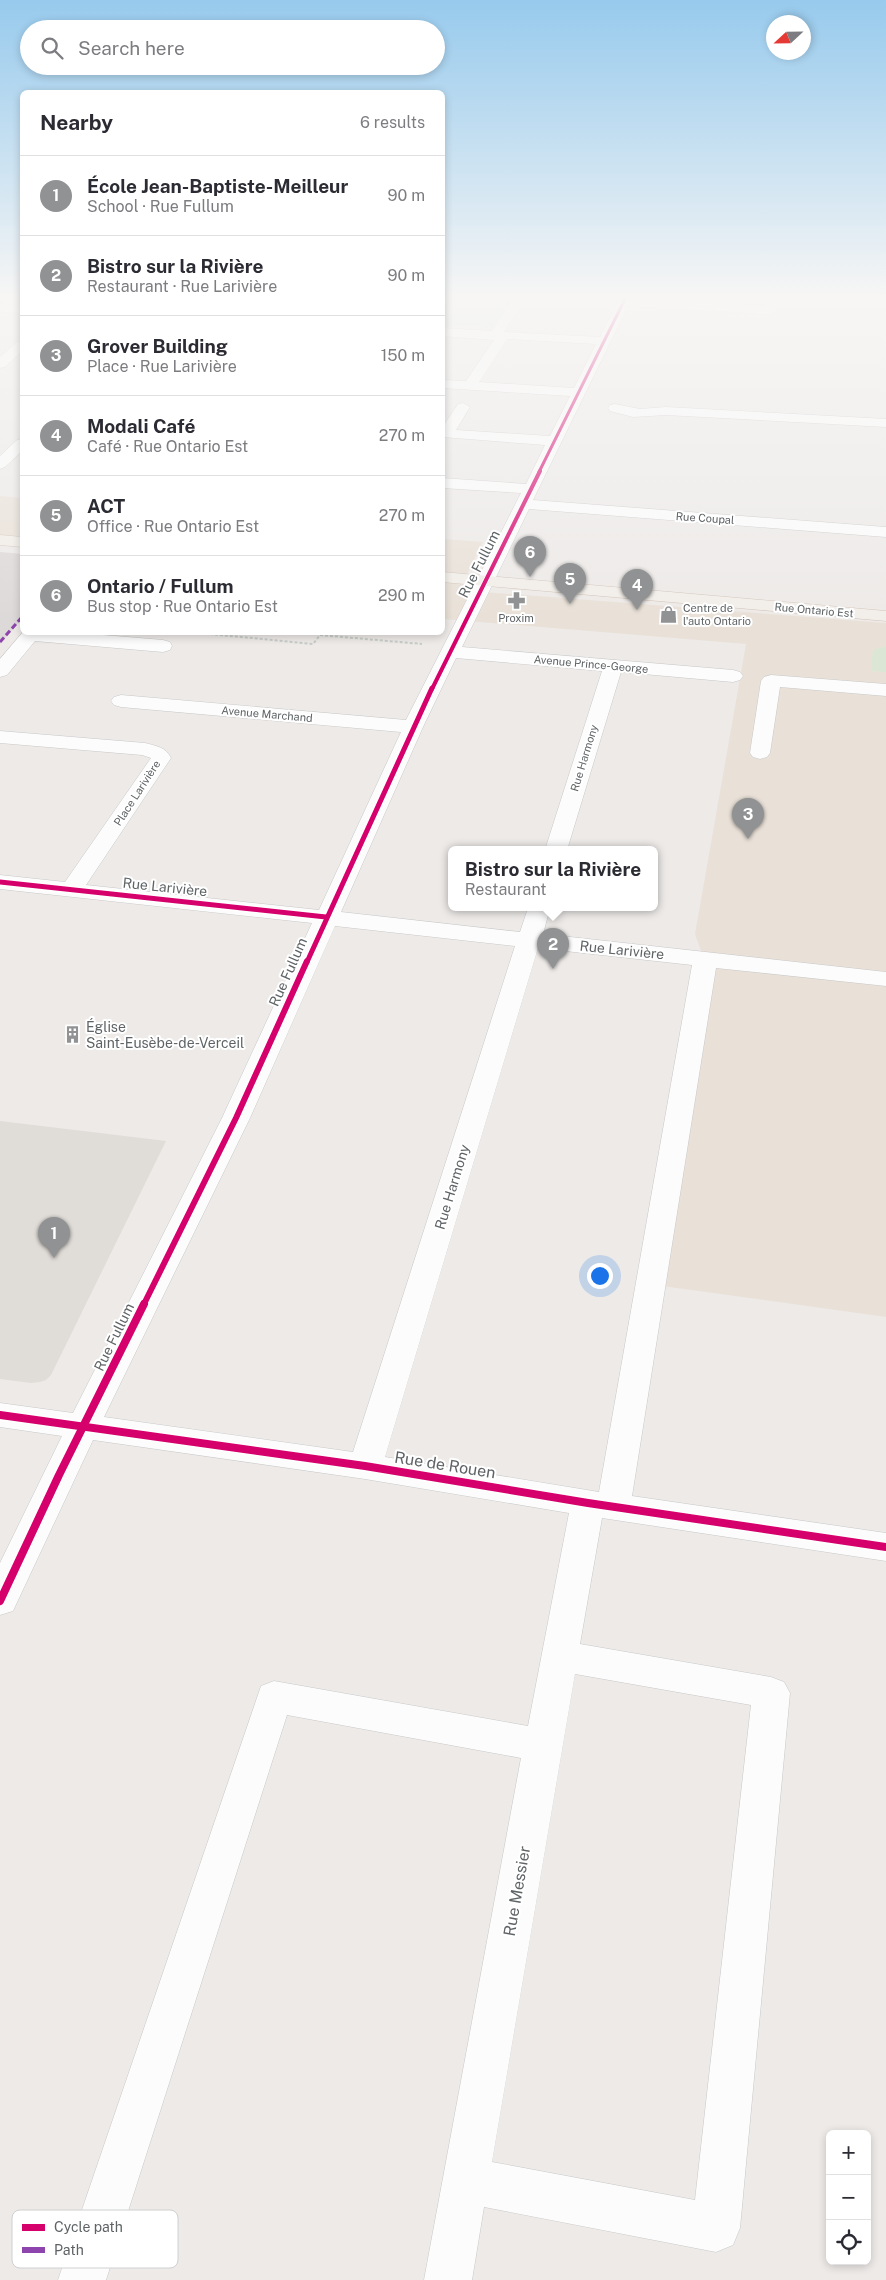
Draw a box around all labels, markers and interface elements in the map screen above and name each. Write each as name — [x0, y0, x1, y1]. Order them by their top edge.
north arrow — [766, 15, 811, 60]
search box — [20, 20, 445, 75]
icon: search — [38, 34, 66, 62]
text: Search here — [78, 37, 185, 59]
text: Nearby — [40, 110, 113, 135]
text: 6 results — [360, 113, 425, 132]
text: École Jean-Baptiste-Meilleur — [87, 175, 348, 197]
text: 1 — [53, 186, 59, 205]
text: 90 m — [388, 186, 425, 205]
text: School · Rue Fullum — [87, 197, 234, 216]
text: Bistro sur la Rivière — [87, 255, 264, 277]
text: 2 — [51, 266, 61, 285]
text: 90 m — [388, 266, 425, 285]
text: Restaurant · Rue Larivière — [87, 277, 277, 296]
text: Grover Building — [87, 335, 228, 357]
text: 3 — [51, 346, 61, 365]
text: 150 m — [381, 346, 425, 365]
text: Place · Rue Larivière — [87, 357, 237, 376]
text: Modali Café — [87, 415, 195, 437]
text: 4 — [51, 426, 61, 445]
text: 270 m — [379, 426, 425, 445]
text: Café · Rue Ontario Est — [87, 437, 248, 456]
text: ACT — [87, 495, 125, 517]
text: 5 — [51, 506, 61, 525]
text: 270 m — [379, 506, 425, 525]
street label: Rue Coupal — [675, 510, 735, 526]
text: Office · Rue Ontario Est — [87, 517, 259, 536]
street label: Rue Fullum — [455, 528, 503, 600]
pin: 6 — [514, 536, 546, 577]
pin: 5 — [554, 563, 586, 604]
pin: 4 — [621, 569, 653, 610]
text: Ontario / Fullum — [87, 575, 234, 597]
text: 6 — [51, 586, 61, 605]
text: 290 m — [378, 586, 425, 605]
pharmacy icon: Proxim — [506, 590, 526, 610]
text: Bus stop · Rue Ontario Est — [87, 597, 278, 616]
street label: Rue Ontario Est — [774, 601, 854, 619]
place label: Centre de l'auto Ontario — [683, 602, 751, 627]
shop icon: Centre de l'auto Ontario — [659, 604, 679, 624]
place label: Proxim — [498, 612, 534, 624]
street label: Avenue Prince-George — [533, 653, 649, 675]
street label: Avenue Marchand — [221, 704, 313, 724]
street label: Rue Harmony — [568, 723, 600, 793]
street label: Place Larivière — [111, 758, 163, 828]
pin: 3 — [732, 798, 764, 839]
popup — [448, 846, 658, 911]
text: Bistro sur la Rivière — [465, 858, 641, 880]
street label: Rue Larivière — [122, 875, 208, 899]
text: Restaurant — [465, 880, 547, 899]
pin: 2 — [537, 928, 569, 969]
street label: Rue Fullum — [266, 935, 310, 1009]
street label: Rue Larivière — [579, 938, 665, 962]
place label: Église Saint-Eusèbe-de-Verceil — [86, 1018, 244, 1051]
building icon: Église Saint-Eusèbe-de-Verceil — [62, 1025, 82, 1045]
street label: Rue Harmony — [431, 1142, 473, 1231]
pin: 1 — [38, 1217, 70, 1258]
your location — [587, 1263, 613, 1289]
street label: Rue Fullum — [91, 1300, 137, 1374]
street label: Rue de Rouen — [393, 1448, 497, 1482]
street label: Rue Messier — [500, 1844, 534, 1938]
map controls — [826, 2130, 871, 2265]
button: + — [826, 2130, 871, 2175]
button: − — [826, 2175, 871, 2220]
legend — [12, 2210, 178, 2268]
text: Cycle path — [54, 2219, 123, 2235]
button: locate — [826, 2220, 871, 2265]
text: Path — [54, 2242, 84, 2258]

